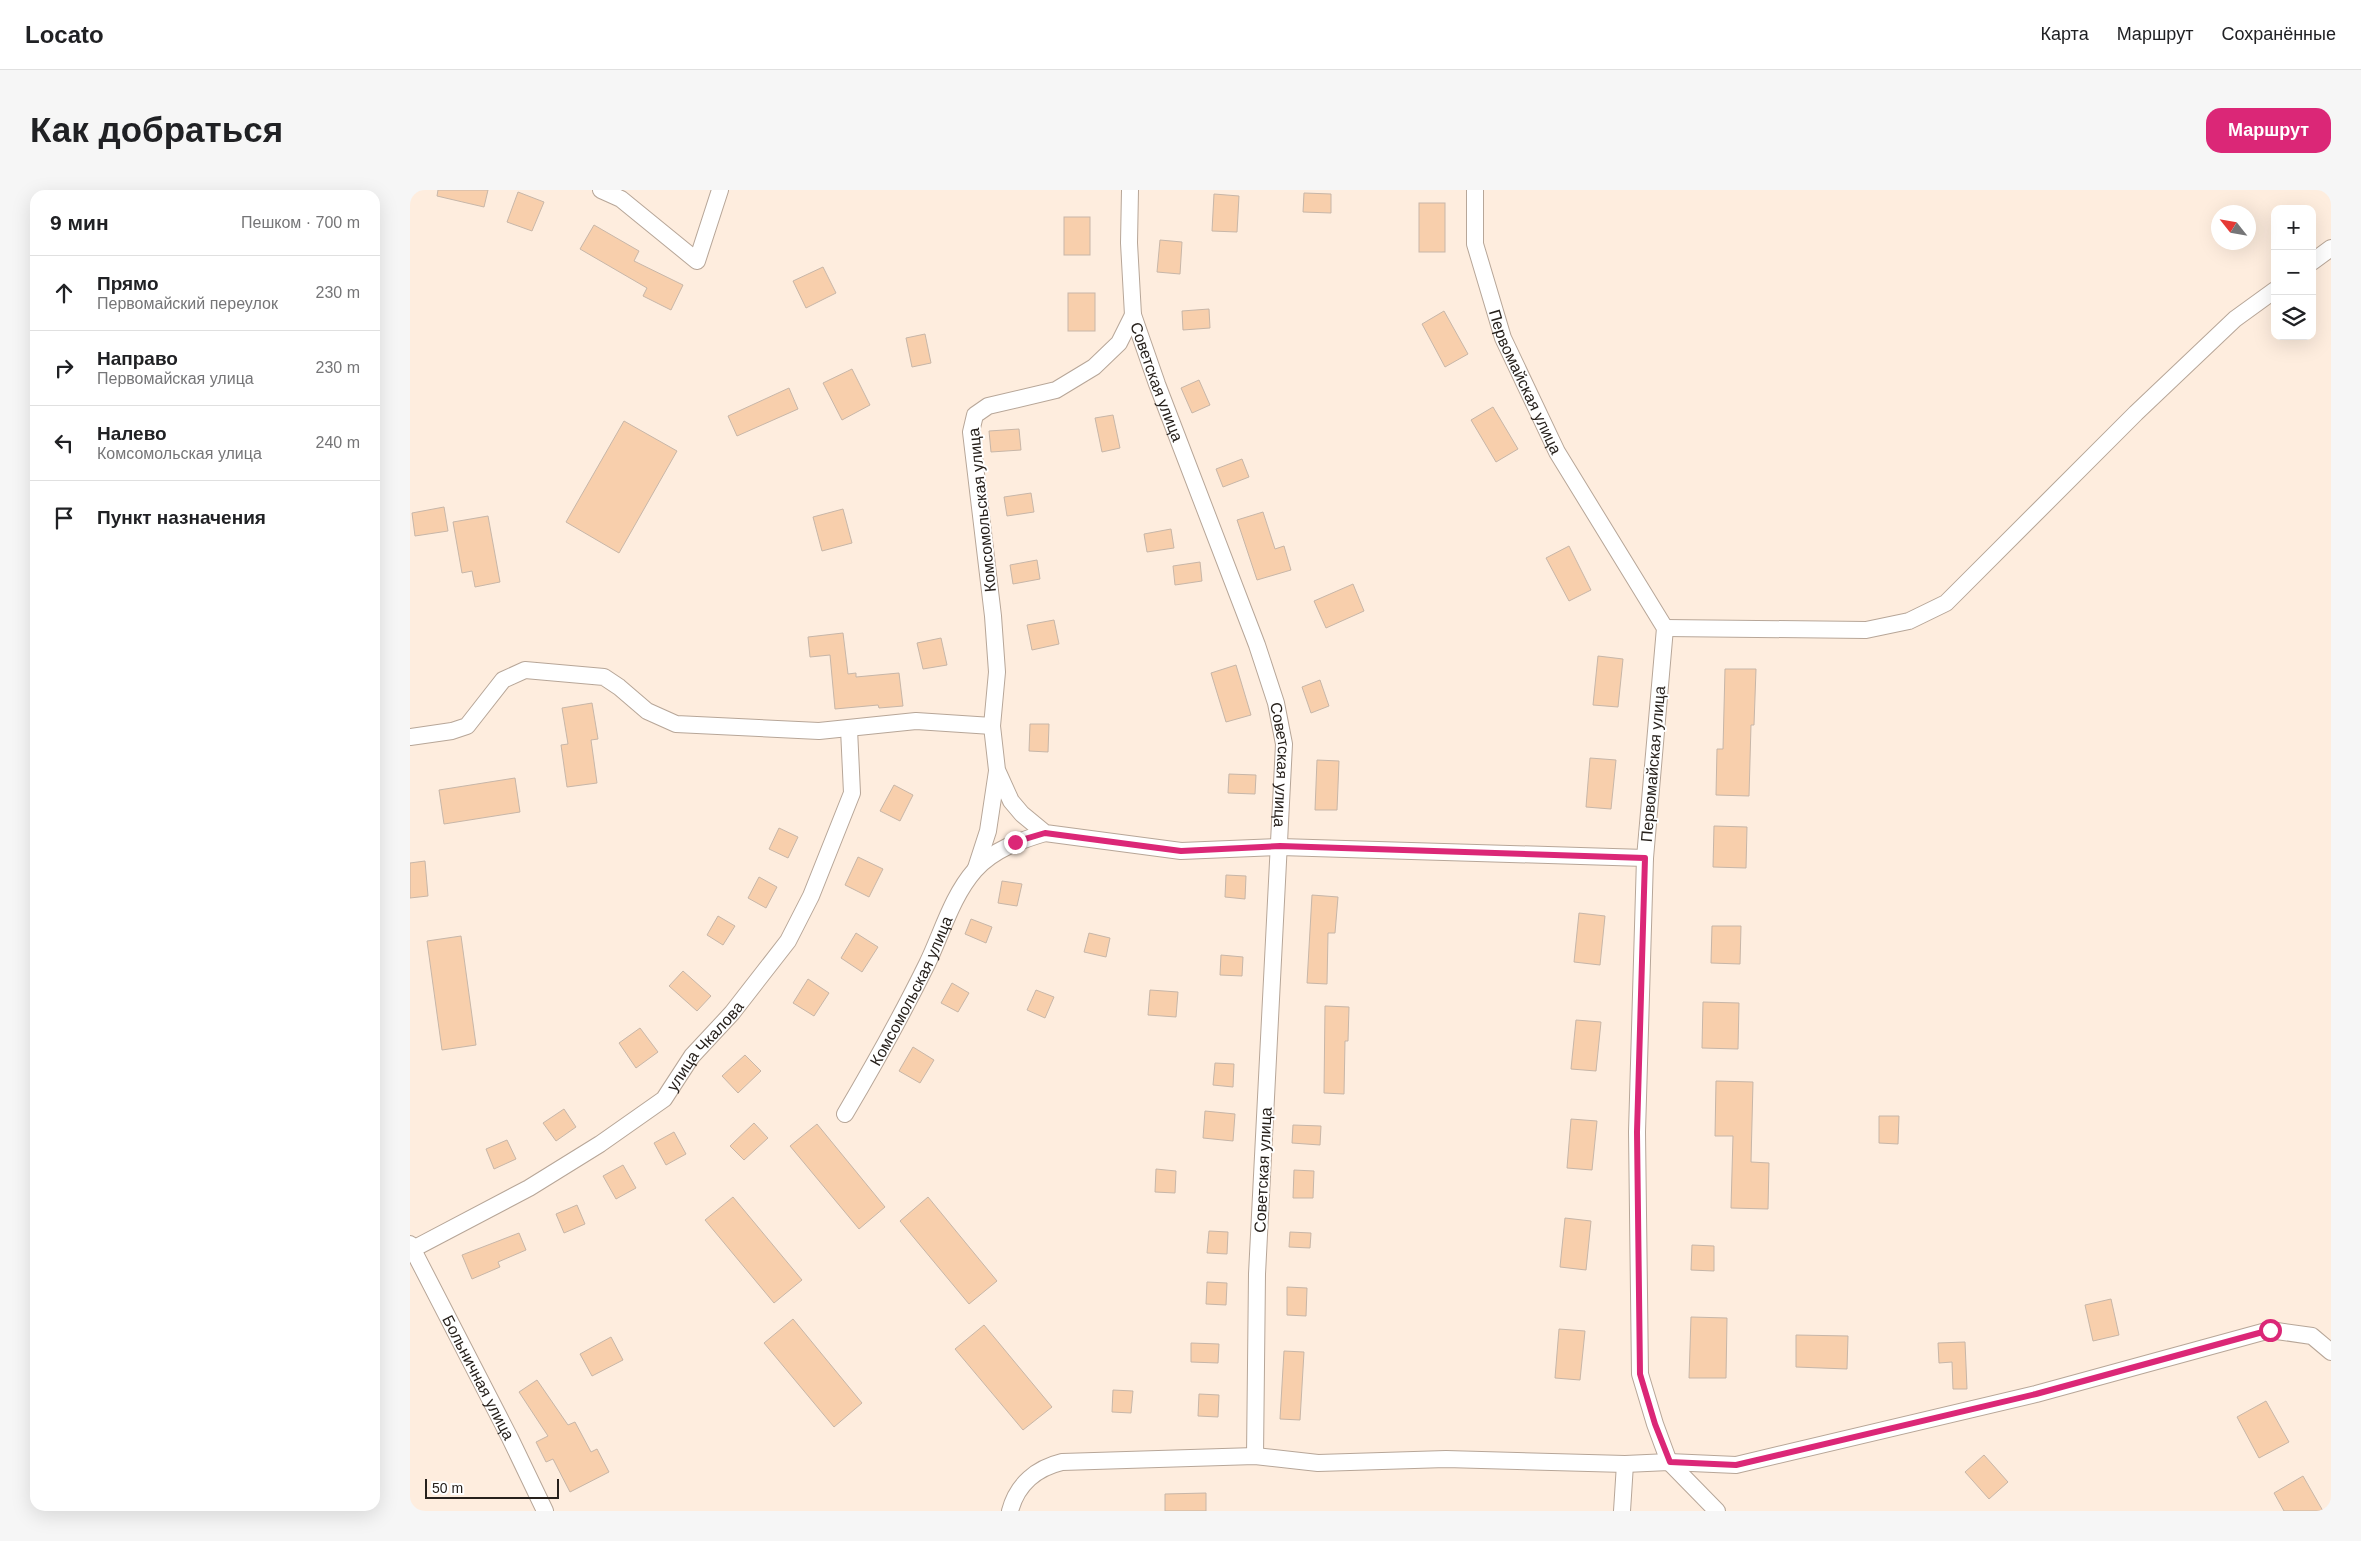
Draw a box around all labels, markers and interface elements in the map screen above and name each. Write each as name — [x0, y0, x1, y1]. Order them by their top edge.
text: Locato — [25, 21, 104, 48]
text: Карта — [2041, 24, 2089, 44]
text: Маршрут — [2117, 24, 2193, 44]
text: Сохранённые — [2221, 24, 2336, 44]
button: Маршрут — [2206, 108, 2331, 153]
text: Как добраться — [30, 110, 283, 149]
north arrow — [2211, 205, 2256, 250]
map controls — [2271, 205, 2316, 340]
button: + — [2271, 205, 2316, 250]
text: 9 мин — [50, 211, 109, 234]
text: Пешком · 700 m — [241, 214, 360, 231]
button: − — [2271, 250, 2316, 295]
text: Прямо — [97, 273, 159, 294]
icon: ahead — [50, 279, 78, 307]
text: 230 m — [316, 284, 360, 301]
text: Первомайский переулок — [97, 295, 278, 312]
button: layers — [2271, 295, 2316, 340]
street label: Первомайская улица — [1486, 307, 1565, 457]
street label: Советская улица — [1128, 320, 1187, 444]
text: Направо — [97, 348, 178, 369]
icon: right — [50, 354, 78, 382]
text: 230 m — [316, 359, 360, 376]
text: Первомайская улица — [97, 370, 254, 387]
text: Налево — [97, 423, 167, 444]
street label: Комсомольская улица — [965, 427, 999, 593]
icon: left — [50, 429, 78, 457]
text: 240 m — [316, 434, 360, 451]
text: Комсомольская улица — [97, 445, 262, 462]
icon: arrive — [50, 504, 78, 532]
text: Пункт назначения — [97, 507, 266, 528]
street label: Первомайская улица — [1638, 685, 1668, 843]
street label: Советская улица — [1268, 701, 1293, 828]
route end — [1004, 831, 1027, 854]
street label: Комсомольская улица — [866, 913, 955, 1068]
street label: улица Чкалова — [663, 998, 747, 1094]
street label: Советская улица — [1251, 1107, 1275, 1233]
street label: Больничная улица — [440, 1312, 518, 1443]
route start — [2259, 1319, 2282, 1342]
scale bar — [425, 1476, 559, 1499]
text: 50 m — [432, 1480, 463, 1496]

